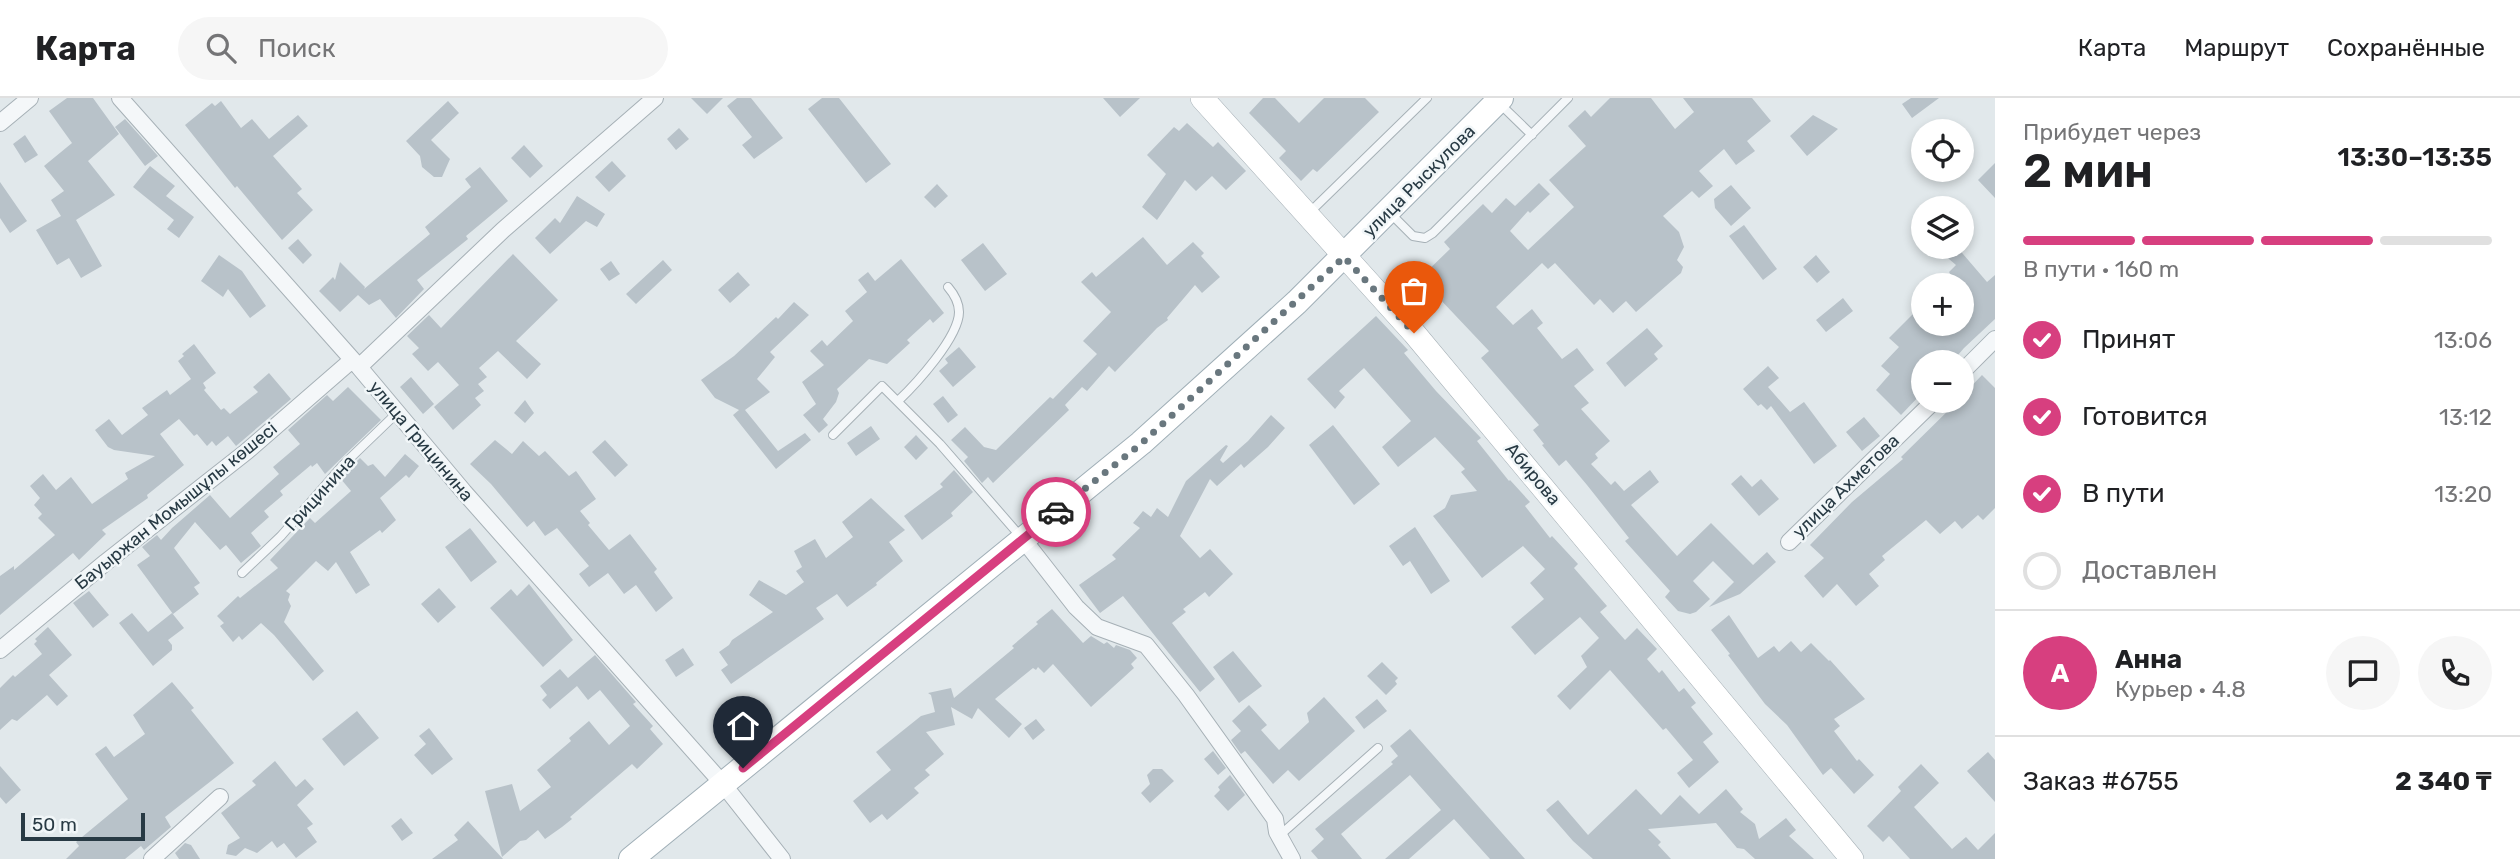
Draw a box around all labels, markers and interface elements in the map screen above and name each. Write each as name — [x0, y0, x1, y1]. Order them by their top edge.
search box — [178, 17, 668, 80]
text: Карта — [35, 29, 136, 68]
icon: search — [202, 29, 240, 67]
text: Поиск — [258, 33, 336, 64]
text: Карта — [2078, 34, 2146, 62]
text: Маршрут — [2184, 34, 2289, 62]
text: Сохранённые — [2327, 34, 2485, 62]
text: Прибудет через — [2023, 118, 2201, 146]
map controls — [1911, 119, 1974, 413]
button: locate — [1911, 119, 1974, 182]
street label: улица Рыскулова — [1358, 120, 1480, 242]
text: 13:30–13:35 — [2338, 142, 2492, 173]
text: 2 мин — [2023, 144, 2153, 199]
button: layers — [1911, 196, 1974, 259]
text: В пути · 160 m — [2023, 255, 2179, 283]
pin — [1384, 261, 1444, 333]
icon: bag — [1395, 272, 1433, 310]
button: + — [1911, 273, 1974, 336]
icon: check — [2023, 321, 2061, 359]
text: Принят — [2082, 324, 2175, 355]
text: 13:06 — [2434, 326, 2492, 354]
button: − — [1911, 350, 1974, 413]
street label: улица Грицинина — [364, 376, 478, 506]
icon: check — [2023, 398, 2061, 436]
text: Готовится — [2082, 401, 2208, 432]
text: 13:12 — [2439, 403, 2492, 431]
street label: Бауыржан Момышұлы көшесі — [70, 418, 282, 594]
street label: улица Ахметова — [1788, 429, 1904, 543]
street label: Абирова — [1501, 438, 1565, 510]
street label: Грицинина — [280, 451, 360, 535]
icon: check — [2023, 475, 2061, 513]
courier — [1021, 477, 1091, 547]
text: В пути — [2082, 478, 2165, 509]
text: 13:20 — [2434, 480, 2492, 508]
icon: car — [1037, 493, 1075, 531]
text: Доставлен — [2082, 555, 2217, 586]
button: chat — [2326, 636, 2400, 710]
button: phone — [2418, 636, 2492, 710]
text: Анна — [2115, 644, 2182, 675]
text: А — [2051, 658, 2069, 689]
text: Курьер · 4.8 — [2115, 675, 2246, 703]
pin — [713, 696, 773, 768]
icon: home — [724, 707, 762, 745]
text: Заказ #6755 — [2023, 766, 2179, 797]
text: 2 340 ₸ — [2395, 766, 2492, 797]
scale bar — [21, 810, 145, 842]
text: 50 m — [32, 813, 77, 836]

